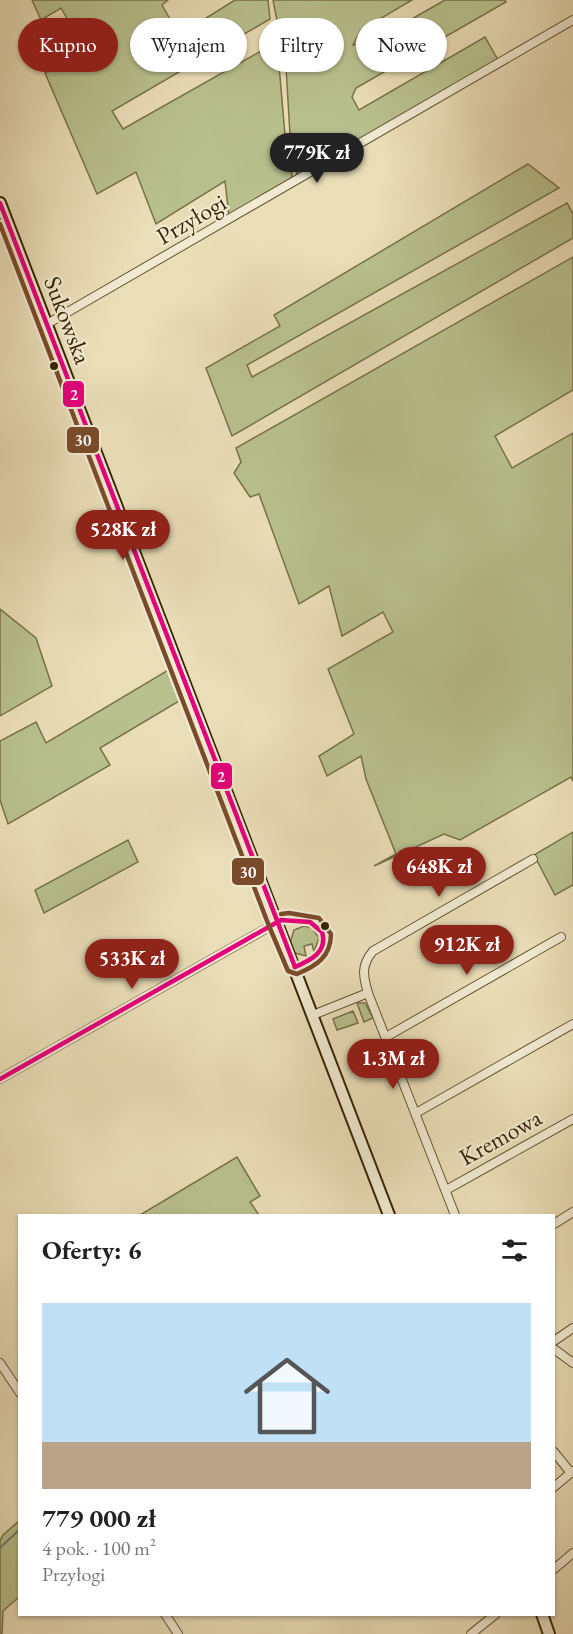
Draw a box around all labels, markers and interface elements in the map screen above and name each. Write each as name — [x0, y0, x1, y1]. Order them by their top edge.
chip: Kupno — [18, 18, 118, 72]
chip: Wynajem — [130, 18, 247, 72]
chip: Filtry — [259, 18, 344, 72]
chip: Nowe — [356, 18, 447, 72]
pin: 779K zł — [262, 133, 372, 184]
text: 779K zł — [284, 139, 350, 165]
street label: Przyłogi — [150, 187, 232, 251]
street label: Sukowska — [37, 272, 99, 369]
unlabelled marker — [48, 360, 60, 372]
line badge: 2 — [62, 380, 85, 408]
text: 2 — [70, 384, 79, 405]
line badge: 30 — [66, 426, 100, 454]
text: 30 — [75, 430, 92, 451]
pin: 528K zł — [68, 510, 178, 561]
text: 528K zł — [90, 516, 156, 542]
line badge: 2 — [210, 762, 233, 790]
text: 2 — [217, 766, 226, 787]
pin: 648K zł — [384, 847, 494, 898]
text: 648K zł — [406, 853, 472, 879]
line badge: 30 — [231, 857, 265, 886]
text: 30 — [240, 862, 257, 883]
unlabelled marker — [319, 920, 331, 932]
pin: 912K zł — [412, 925, 522, 976]
text: 912K zł — [434, 931, 500, 957]
pin: 533K zł — [77, 939, 187, 990]
text: 533K zł — [99, 945, 165, 971]
pin: 1.3M zł — [338, 1039, 448, 1090]
text: 1.3M zł — [361, 1045, 425, 1071]
street label: Kremowa — [453, 1102, 547, 1172]
text: Oferty: 6 — [42, 1233, 142, 1267]
icon: filters — [498, 1234, 531, 1267]
icon: home — [233, 1342, 341, 1450]
text: 779 000 zł — [42, 1501, 156, 1535]
text: 4 pok. · 100 m² — [42, 1535, 156, 1561]
text: Przyłogi — [42, 1561, 105, 1587]

